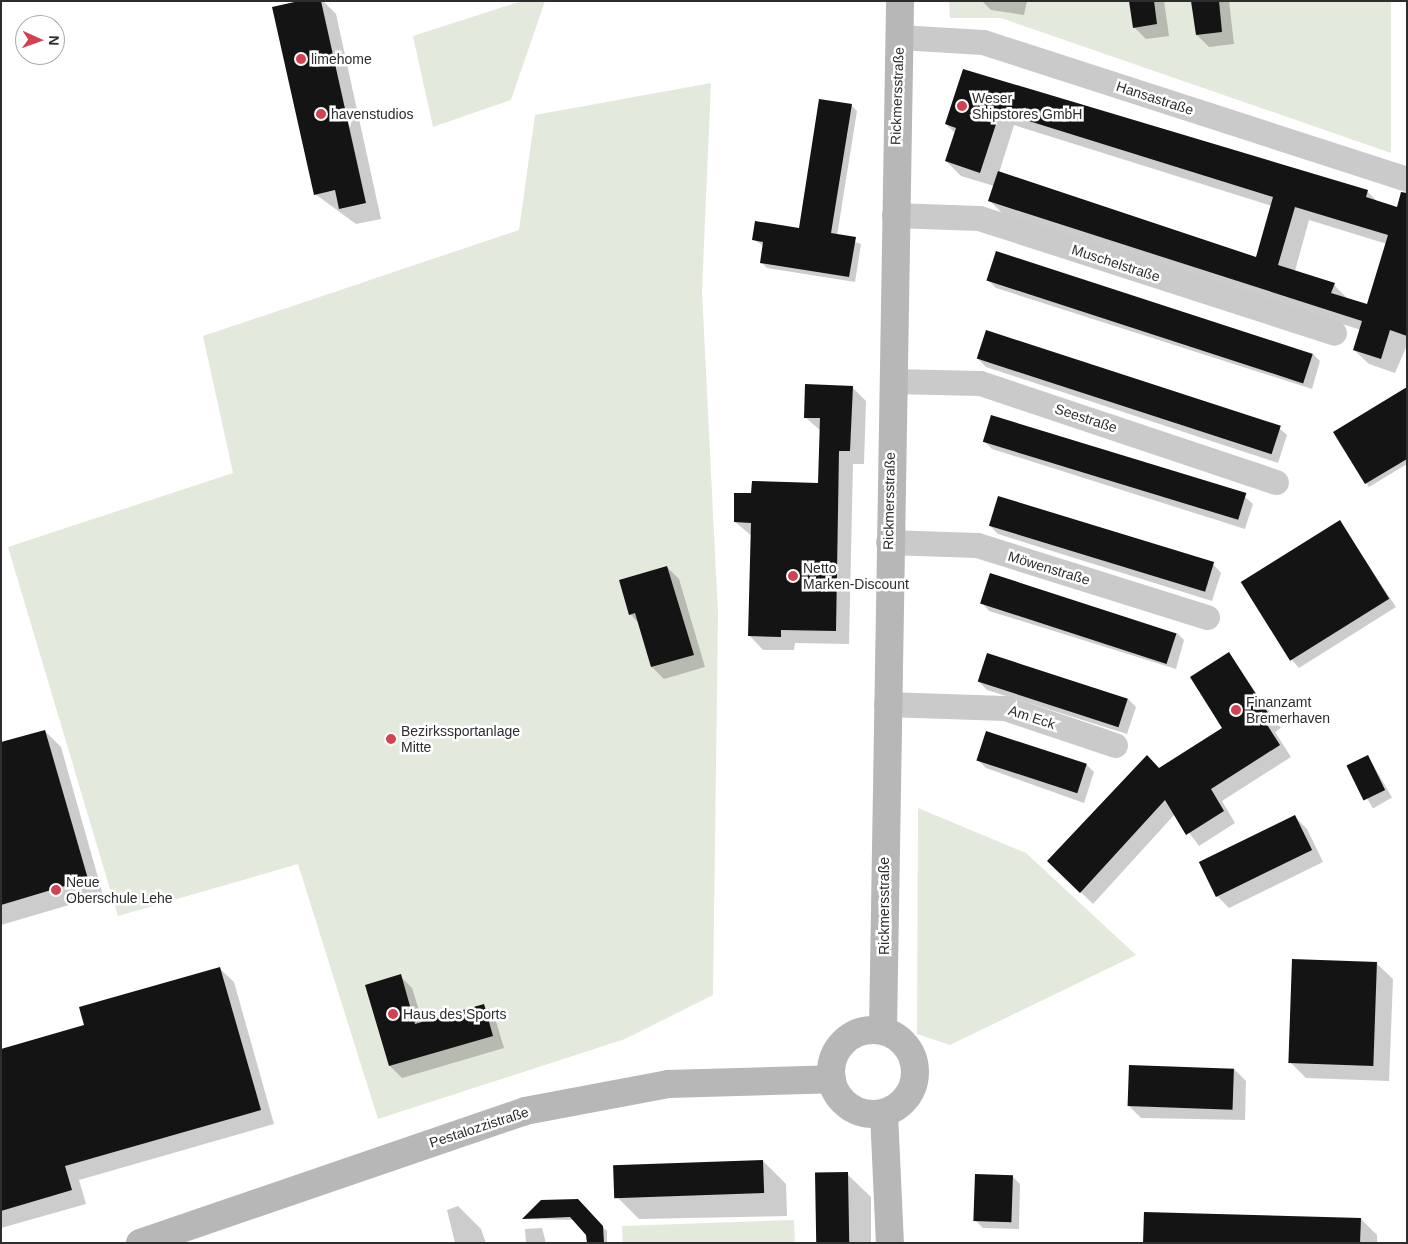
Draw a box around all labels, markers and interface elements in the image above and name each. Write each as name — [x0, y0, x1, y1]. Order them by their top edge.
north arrow — [15, 15, 65, 65]
text: N — [46, 35, 62, 46]
street label: Rickmersstraße — [887, 47, 907, 145]
place label: limehome — [311, 51, 372, 67]
marker: limehome — [295, 53, 307, 65]
street label: Hansastraße — [1114, 78, 1196, 118]
place label: Weser Shipstores GmbH — [972, 90, 1082, 122]
marker: Weser Shipstores GmbH — [956, 100, 968, 112]
place label: havenstudios — [331, 106, 414, 122]
marker: havenstudios — [315, 108, 327, 120]
street label: Muschelstraße — [1070, 241, 1162, 285]
street label: Seestraße — [1053, 400, 1119, 436]
street label: Rickmersstraße — [880, 452, 898, 550]
street label: Möwenstraße — [1006, 548, 1092, 588]
place label: Netto Marken-Discount — [803, 560, 909, 592]
marker: Netto Marken-Discount — [787, 570, 799, 582]
place label: Finanzamt Bremerhaven — [1246, 694, 1330, 726]
street label: Am Eck — [1006, 702, 1058, 732]
marker: Finanzamt Bremerhaven — [1230, 704, 1242, 716]
place label: Bezirkssportanlage Mitte — [401, 723, 520, 756]
marker: Bezirkssportanlage Mitte — [385, 733, 397, 745]
street label: Rickmersstraße — [876, 857, 892, 955]
place label: Neue Oberschule Lehe — [66, 874, 173, 906]
marker: Neue Oberschule Lehe — [50, 884, 62, 896]
place label: Haus des Sports — [403, 1006, 506, 1022]
marker: Haus des Sports — [387, 1008, 399, 1020]
street label: Pestalozzistraße — [427, 1103, 531, 1151]

